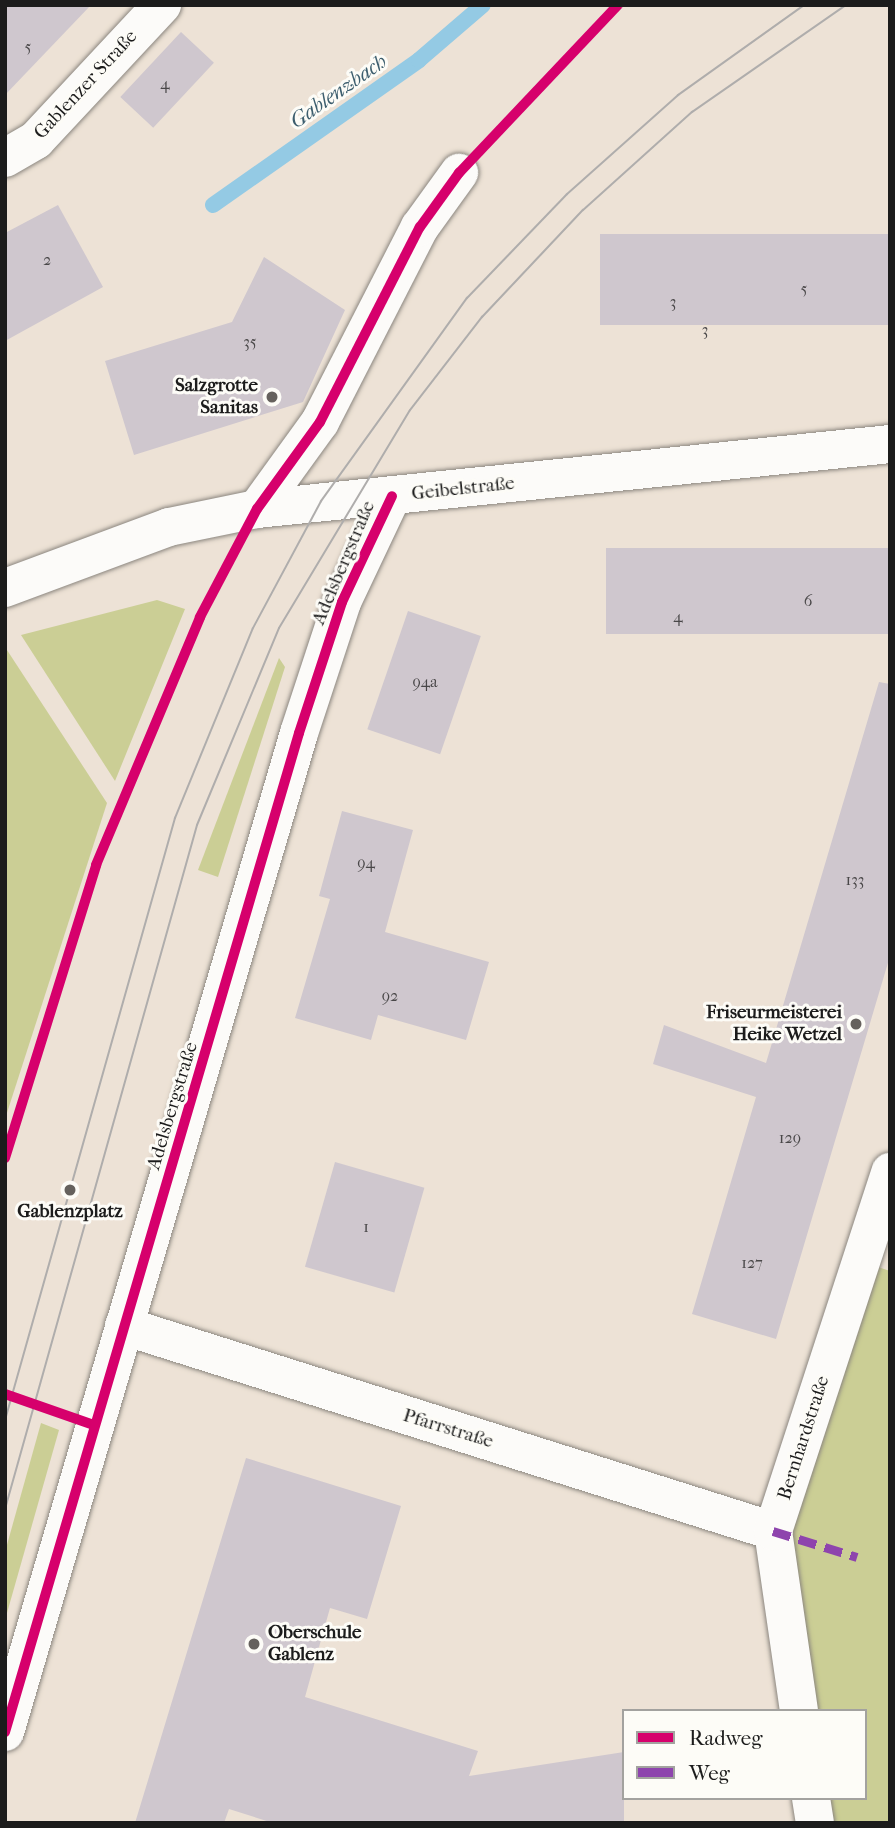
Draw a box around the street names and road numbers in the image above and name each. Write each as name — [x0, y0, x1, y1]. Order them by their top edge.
street label: Gablenzer Straße — [30, 26, 142, 144]
street label: Geibelstraße — [410, 472, 516, 506]
street label: Adelsbergstraße — [308, 498, 380, 628]
street label: Adelsbergstraße — [143, 1039, 203, 1173]
street label: Bernhardstraße — [773, 1373, 835, 1503]
street label: Pfarrstraße — [400, 1404, 496, 1454]

